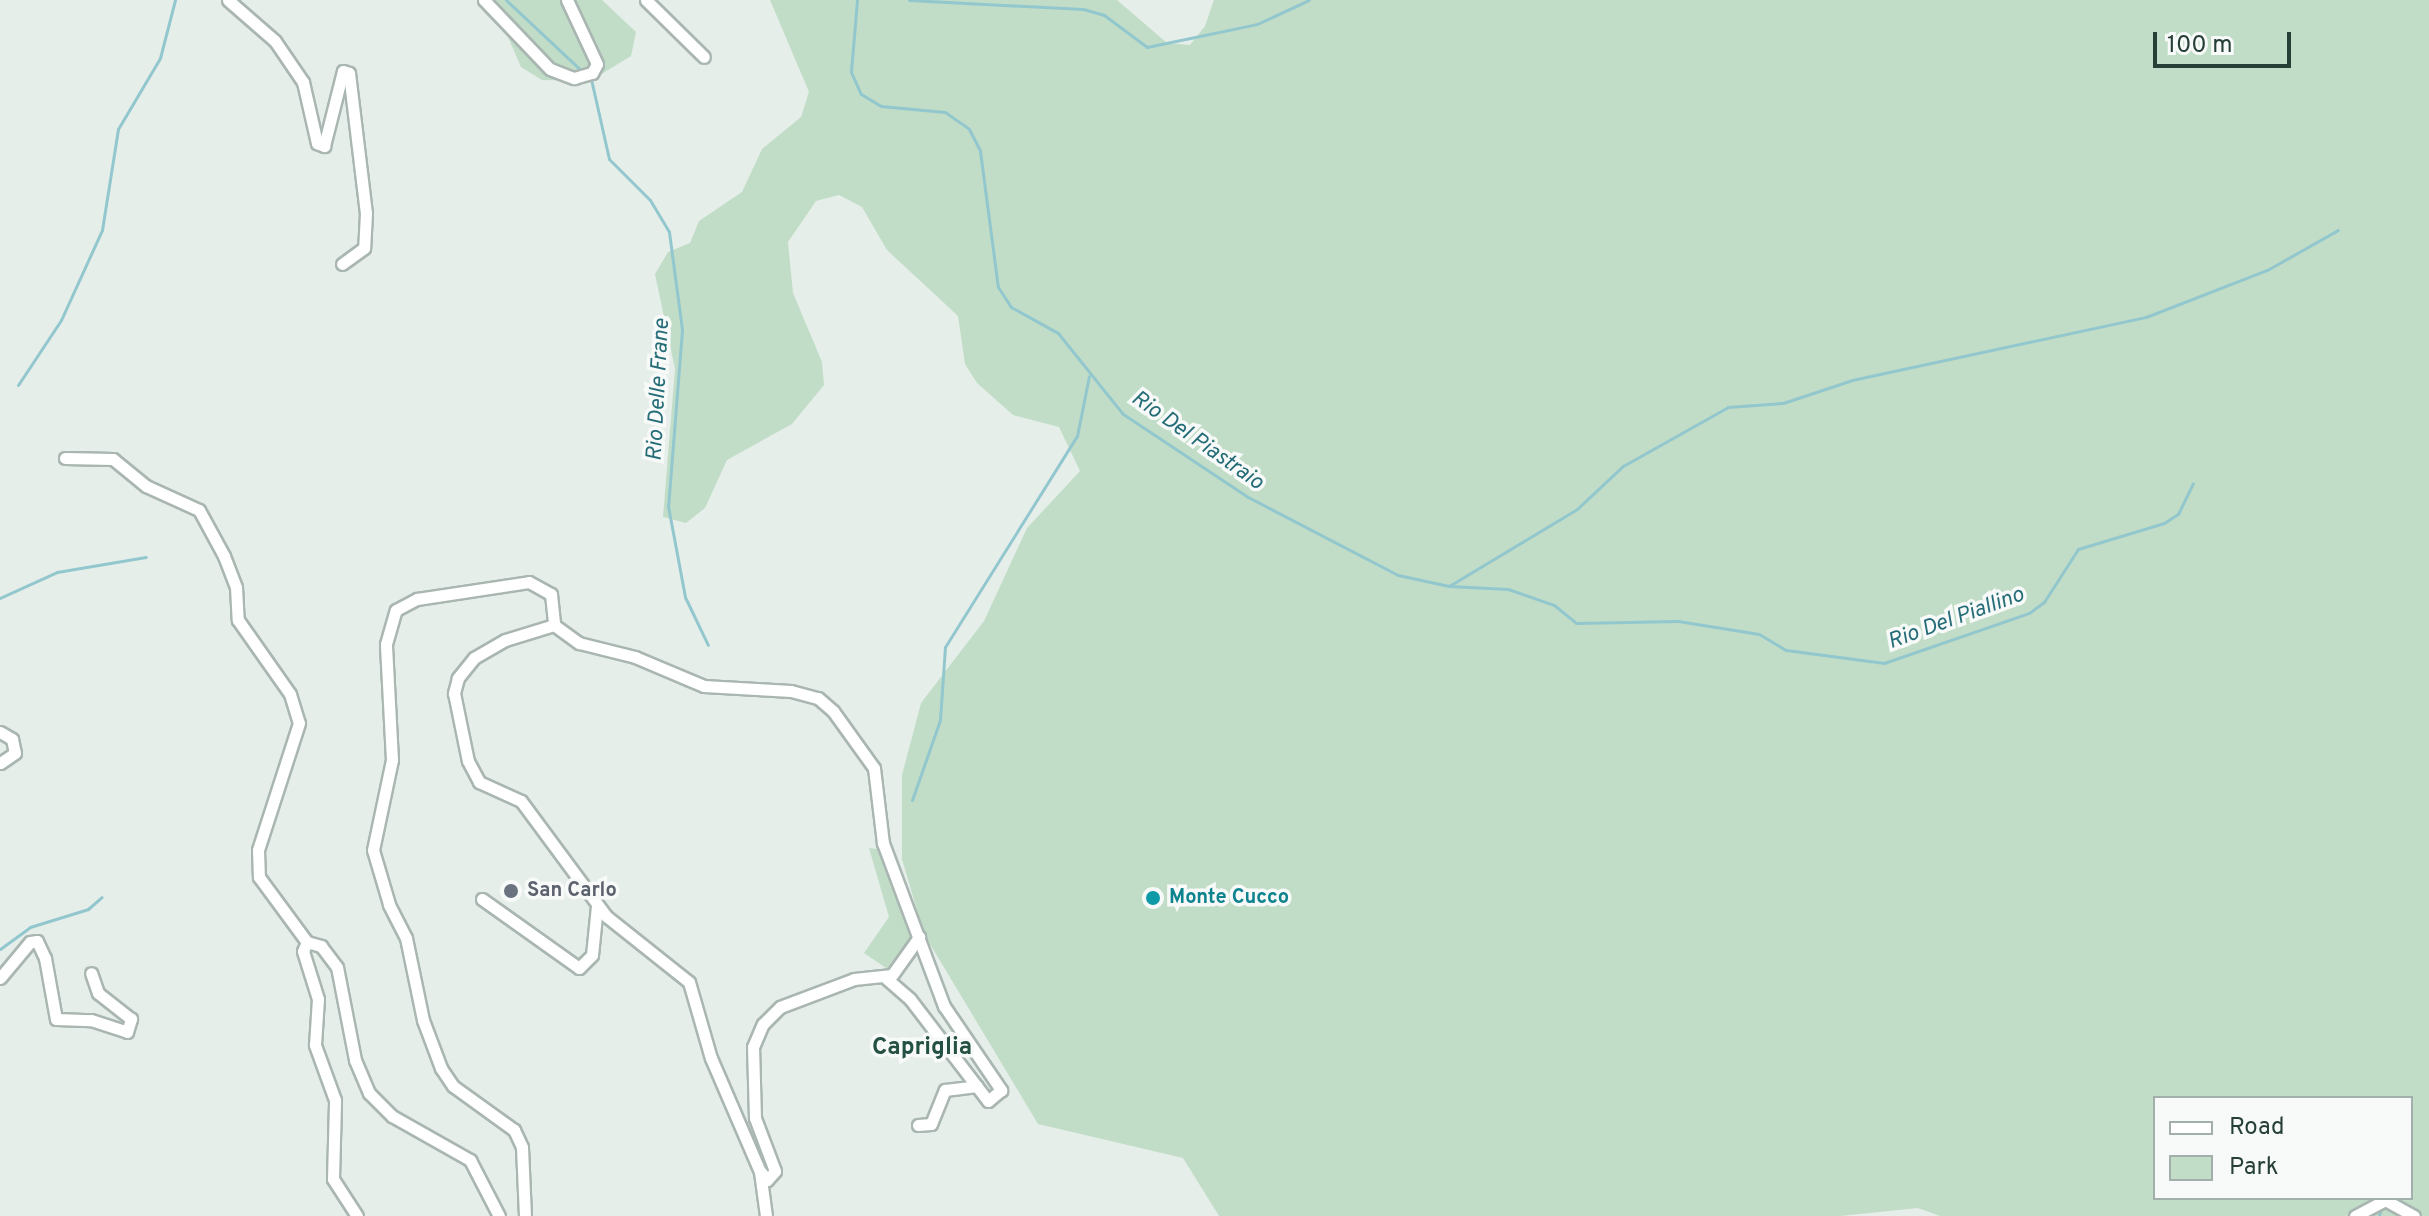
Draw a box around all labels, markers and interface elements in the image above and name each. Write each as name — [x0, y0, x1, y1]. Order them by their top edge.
scale bar — [2157, 16, 2295, 66]
text: 100 m — [2167, 31, 2233, 61]
water label: Rio Delle Frane — [642, 318, 676, 462]
water label: Rio Del Piastraio — [1126, 386, 1268, 496]
water label: Rio Del Piallino — [1884, 582, 2028, 656]
place label: San Carlo — [527, 879, 617, 903]
marker: San Carlo — [502, 882, 520, 900]
place label: Monte Cucco — [1169, 886, 1289, 910]
marker: Monte Cucco — [1144, 889, 1162, 907]
district label: Capriglia — [872, 1035, 972, 1063]
legend — [2153, 1096, 2413, 1200]
text: Road — [2229, 1113, 2285, 1143]
text: Park — [2229, 1153, 2279, 1183]

